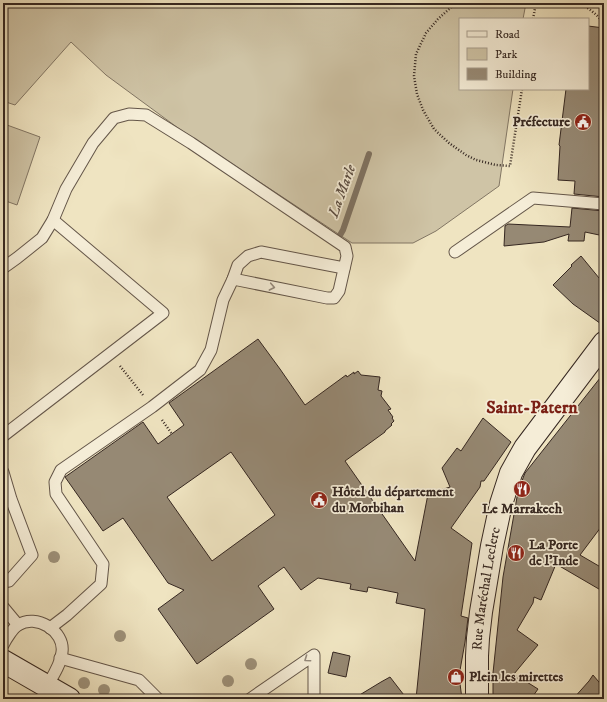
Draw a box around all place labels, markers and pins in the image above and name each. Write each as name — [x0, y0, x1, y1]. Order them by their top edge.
public building icon: Préfecture — [573, 112, 593, 132]
place label: Préfecture — [512, 113, 570, 131]
restaurant icon: Le Marrakech — [512, 479, 532, 499]
place label: Hôtel du département du Morbihan — [332, 483, 454, 517]
public building icon: Hôtel du département du Morbihan — [309, 490, 329, 510]
place label: Le Marrakech — [482, 500, 563, 518]
place label: La Porte de l'Inde — [529, 536, 579, 570]
restaurant icon: La Porte de l'Inde — [506, 543, 526, 563]
shop icon: Plein les mirettes — [446, 667, 466, 687]
place label: Plein les mirettes — [469, 668, 563, 686]

